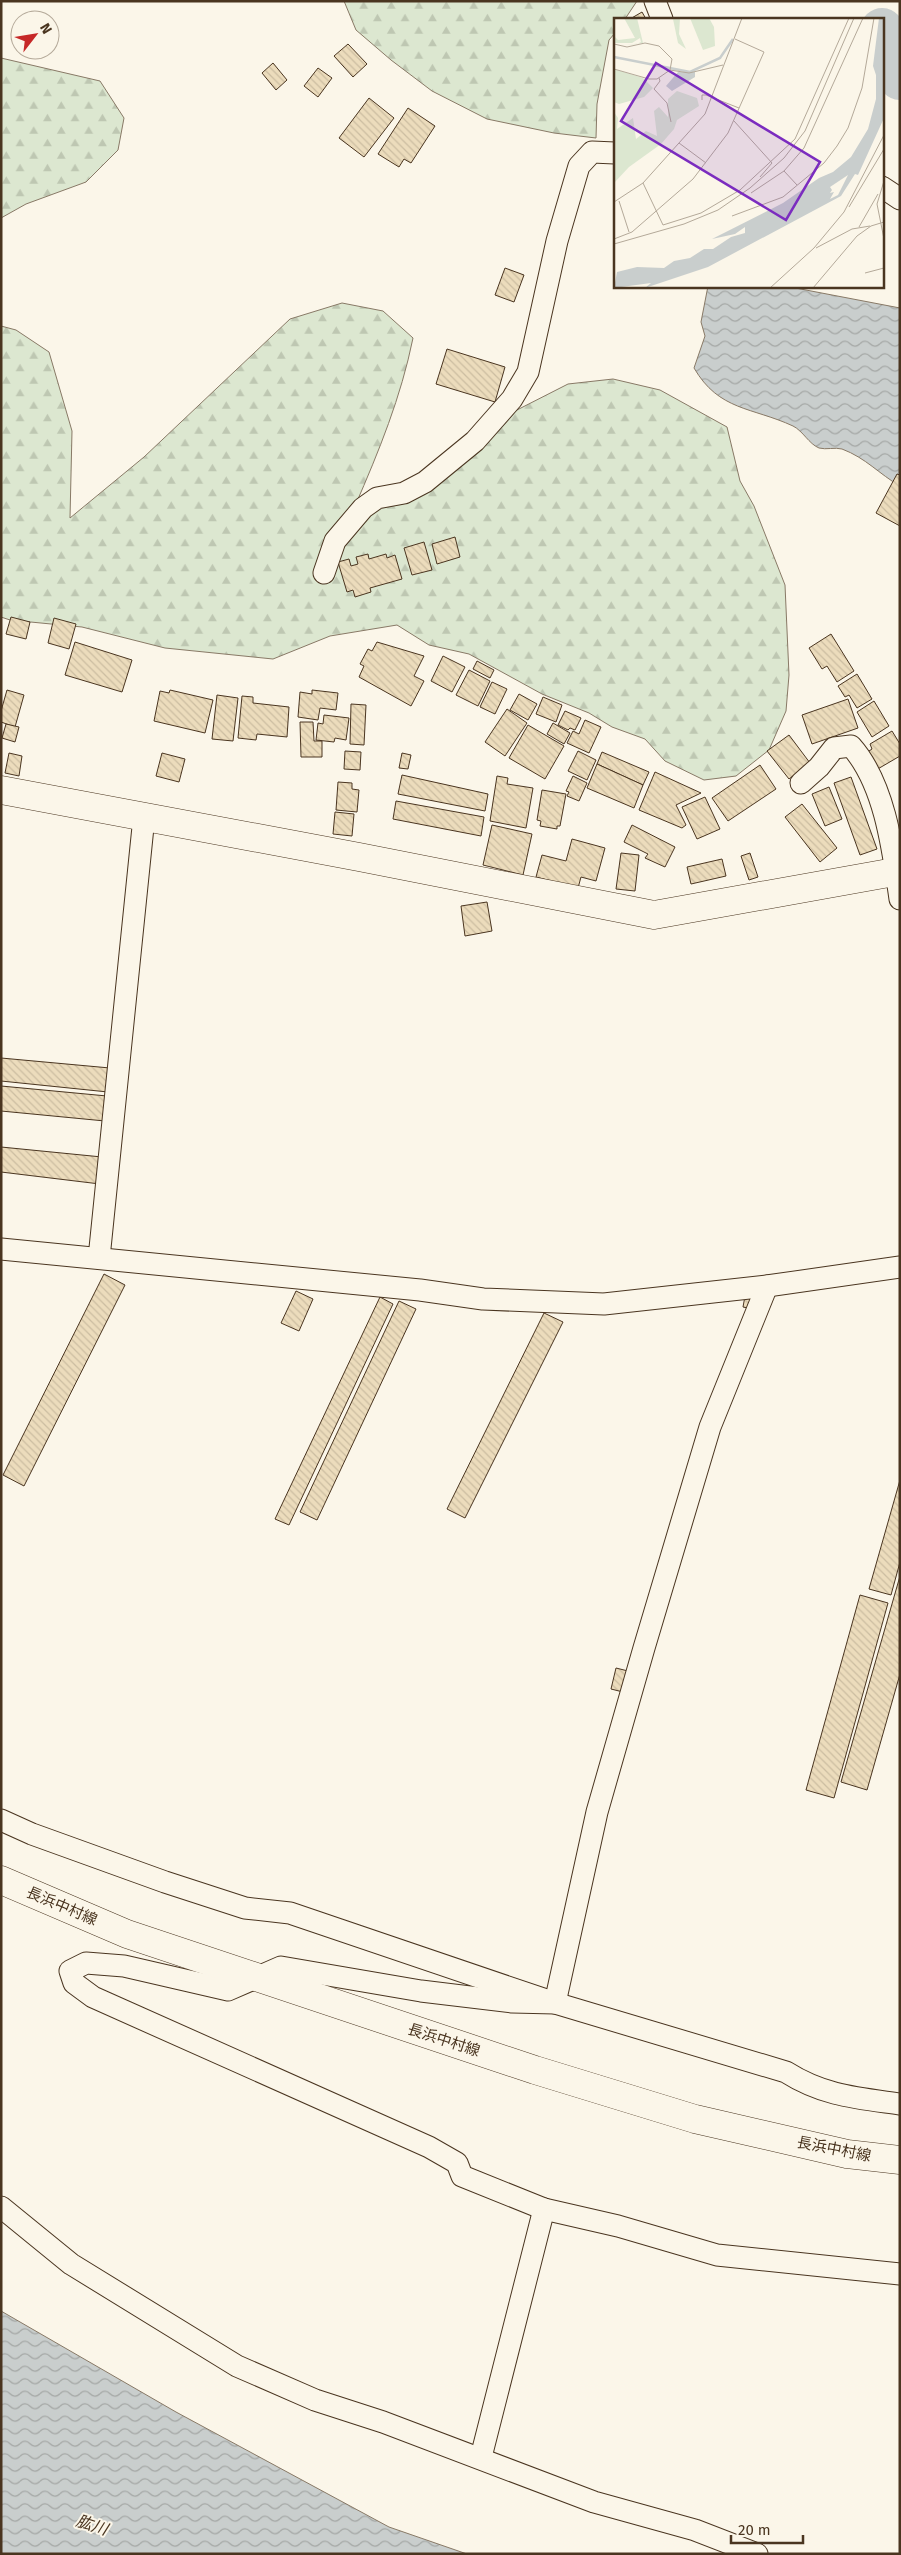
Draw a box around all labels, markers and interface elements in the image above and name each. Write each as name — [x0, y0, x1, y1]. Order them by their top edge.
north arrow — [10, 10, 60, 60]
inset map — [614, 18, 884, 288]
text: N — [36, 20, 55, 37]
street label: 長浜中村線 — [24, 1883, 100, 1929]
street label: 長浜中村線 — [406, 2020, 482, 2060]
street label: 長浜中村線 — [795, 2133, 873, 2165]
water label: 肱川 — [74, 2511, 112, 2540]
scale bar — [731, 2512, 804, 2544]
text: 20 m — [738, 2521, 771, 2539]

